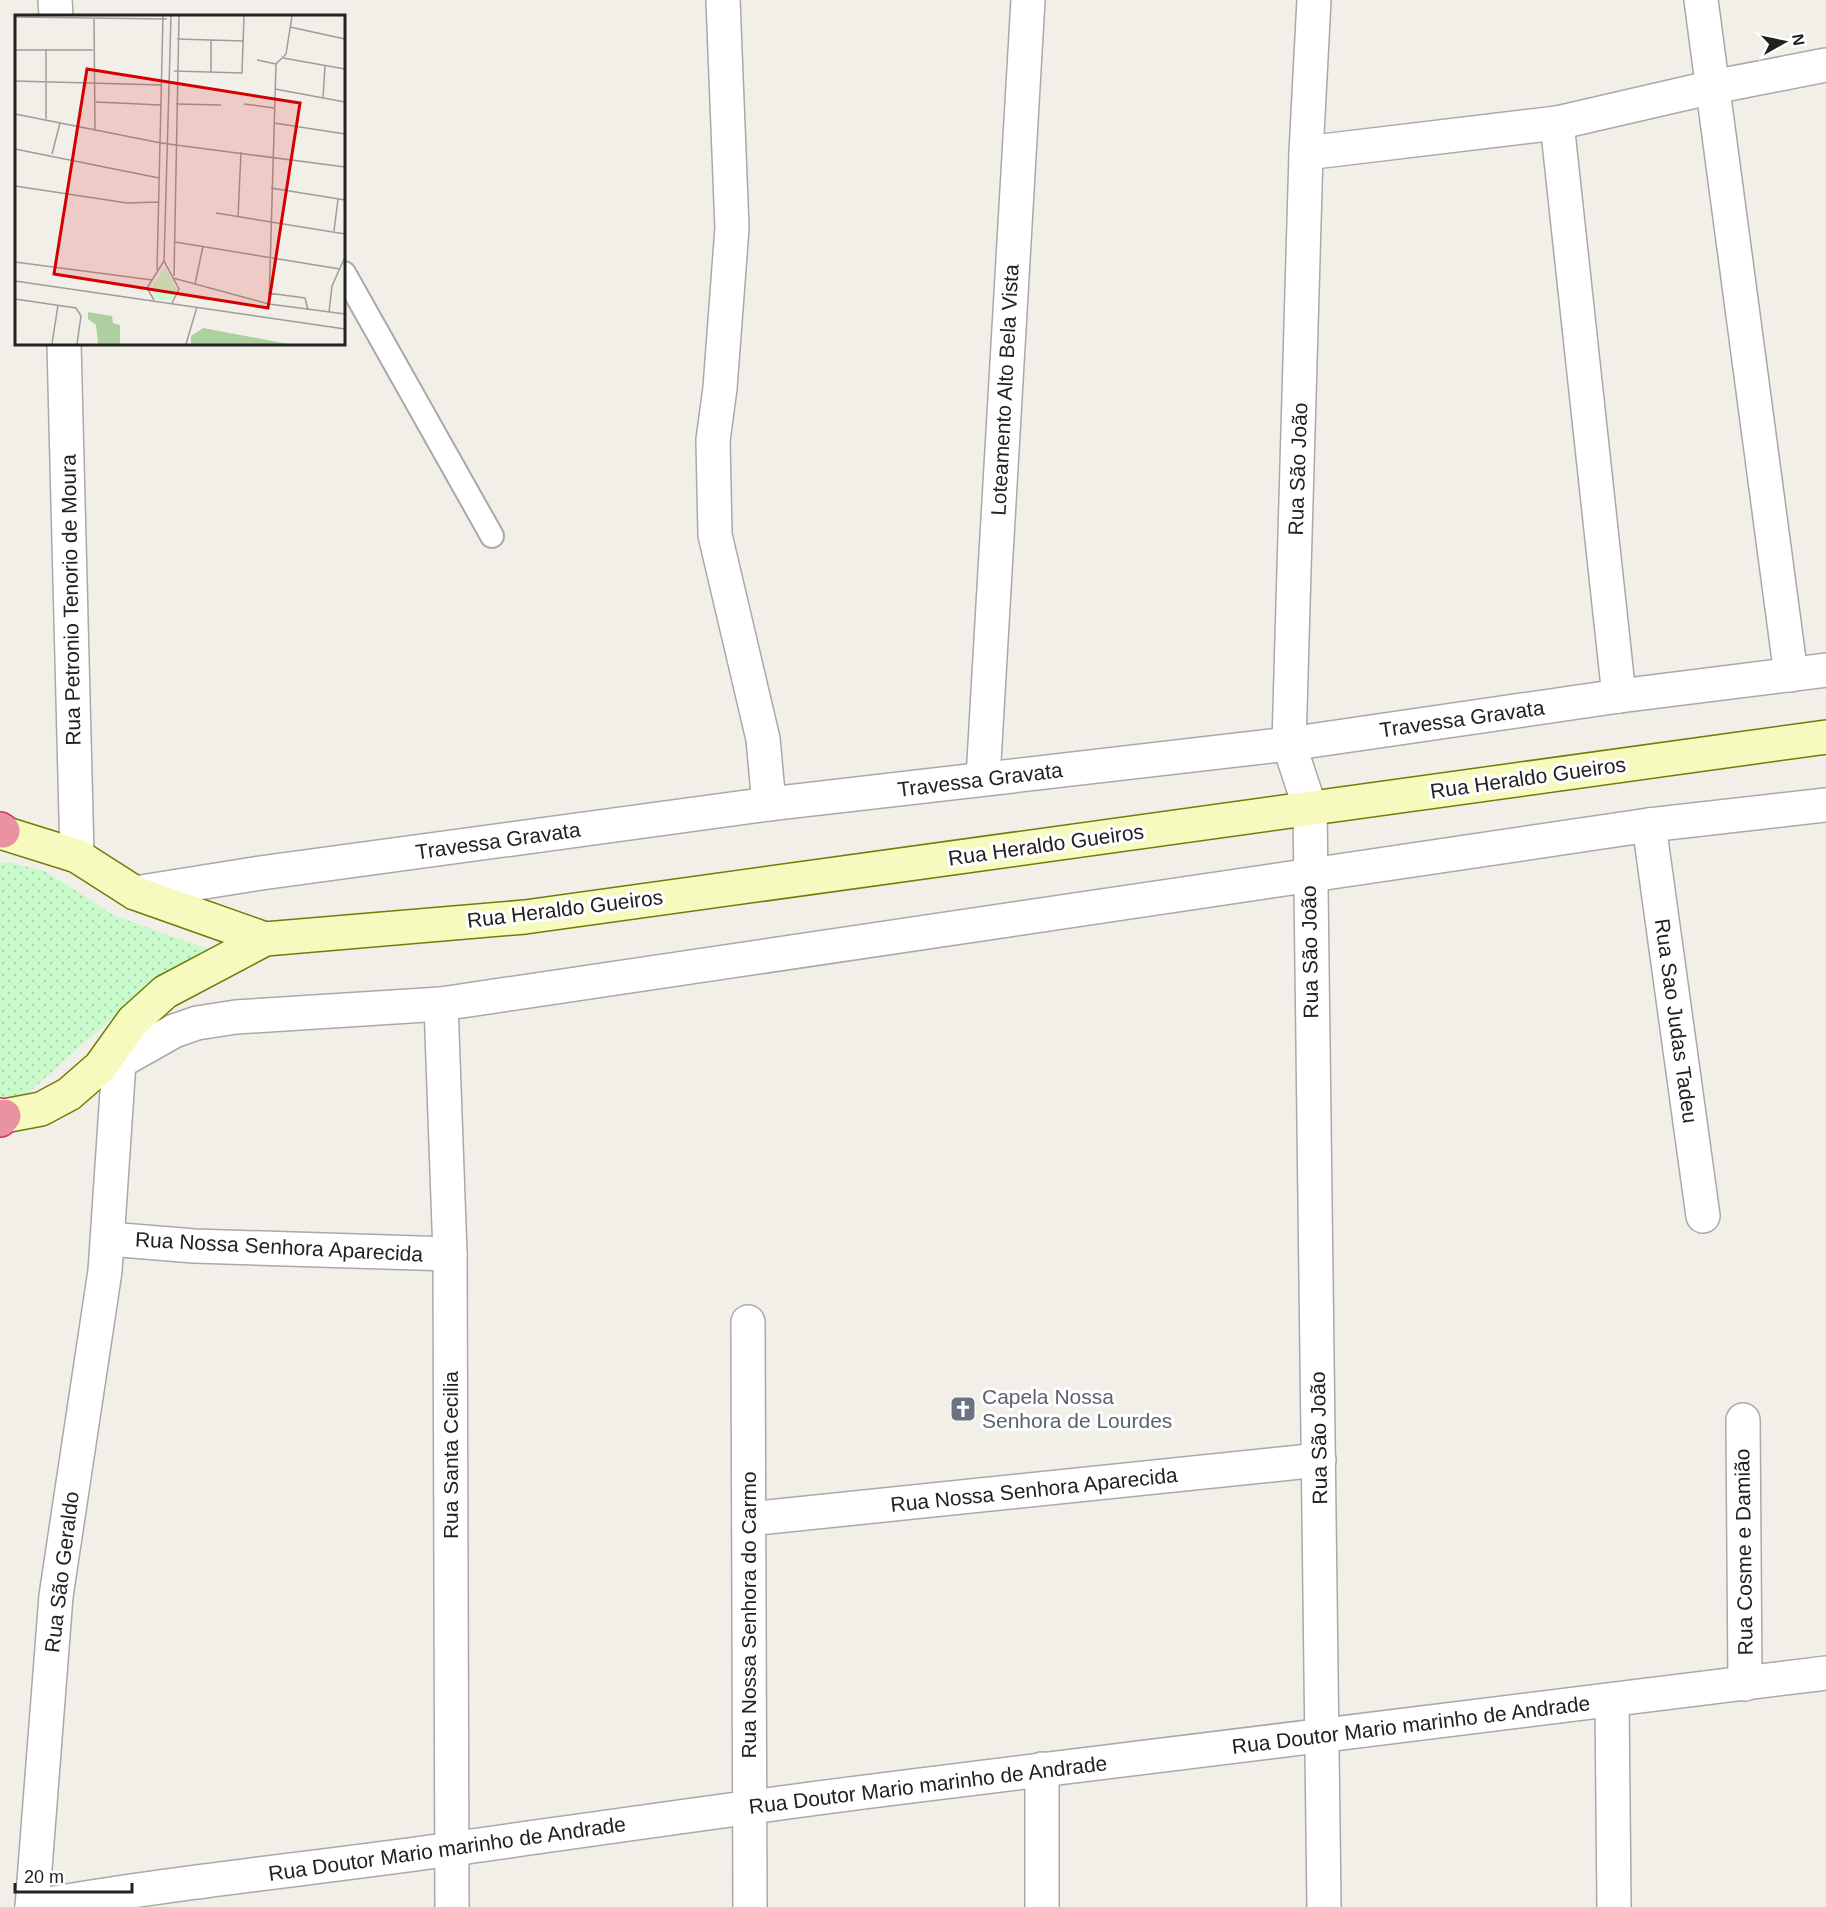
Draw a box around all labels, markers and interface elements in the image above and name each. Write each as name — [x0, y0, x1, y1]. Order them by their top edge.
north arrow — [1754, 12, 1814, 72]
inset map — [15, 15, 345, 345]
text: N — [1789, 33, 1808, 47]
street label: Loteamento Alto Bela Vista — [986, 263, 1023, 516]
street label: Rua São João — [1284, 402, 1311, 536]
street label: Rua Petronio Tenorio de Moura — [56, 454, 85, 746]
street label: Travessa Gravata — [1378, 696, 1546, 741]
street label: Rua Heraldo Gueiros — [1429, 752, 1627, 803]
street label: Travessa Gravata — [896, 758, 1064, 801]
street label: Travessa Gravata — [414, 818, 582, 863]
street label: Rua Heraldo Gueiros — [947, 819, 1145, 870]
street label: Rua Heraldo Gueiros — [466, 885, 664, 932]
street label: Rua São João — [1297, 885, 1322, 1019]
street label: Rua Sao Judas Tadeu — [1651, 917, 1702, 1125]
street label: Rua Nossa Senhora Aparecida — [134, 1227, 424, 1266]
street label: Rua Santa Cecilia — [439, 1371, 462, 1539]
street label: Rua São João — [1306, 1371, 1331, 1505]
place label: Capela Nossa Senhora de Lourdes — [982, 1385, 1172, 1432]
church icon: Capela Nossa Senhora de Lourdes — [948, 1394, 978, 1424]
street label: Rua Cosme e Damião — [1730, 1449, 1757, 1655]
street label: Rua Nossa Senhora Aparecida — [889, 1463, 1179, 1516]
street label: Rua Nossa Senhora do Carmo — [737, 1471, 760, 1759]
street label: Rua São Geraldo — [40, 1490, 83, 1654]
street label: Rua Doutor Mario marinho de Andrade — [1231, 1691, 1591, 1758]
street label: Rua Doutor Mario marinho de Andrade — [748, 1751, 1108, 1818]
street label: Rua Doutor Mario marinho de Andrade — [267, 1812, 627, 1885]
scale bar — [15, 1856, 132, 1894]
text: 20 m — [24, 1867, 64, 1887]

